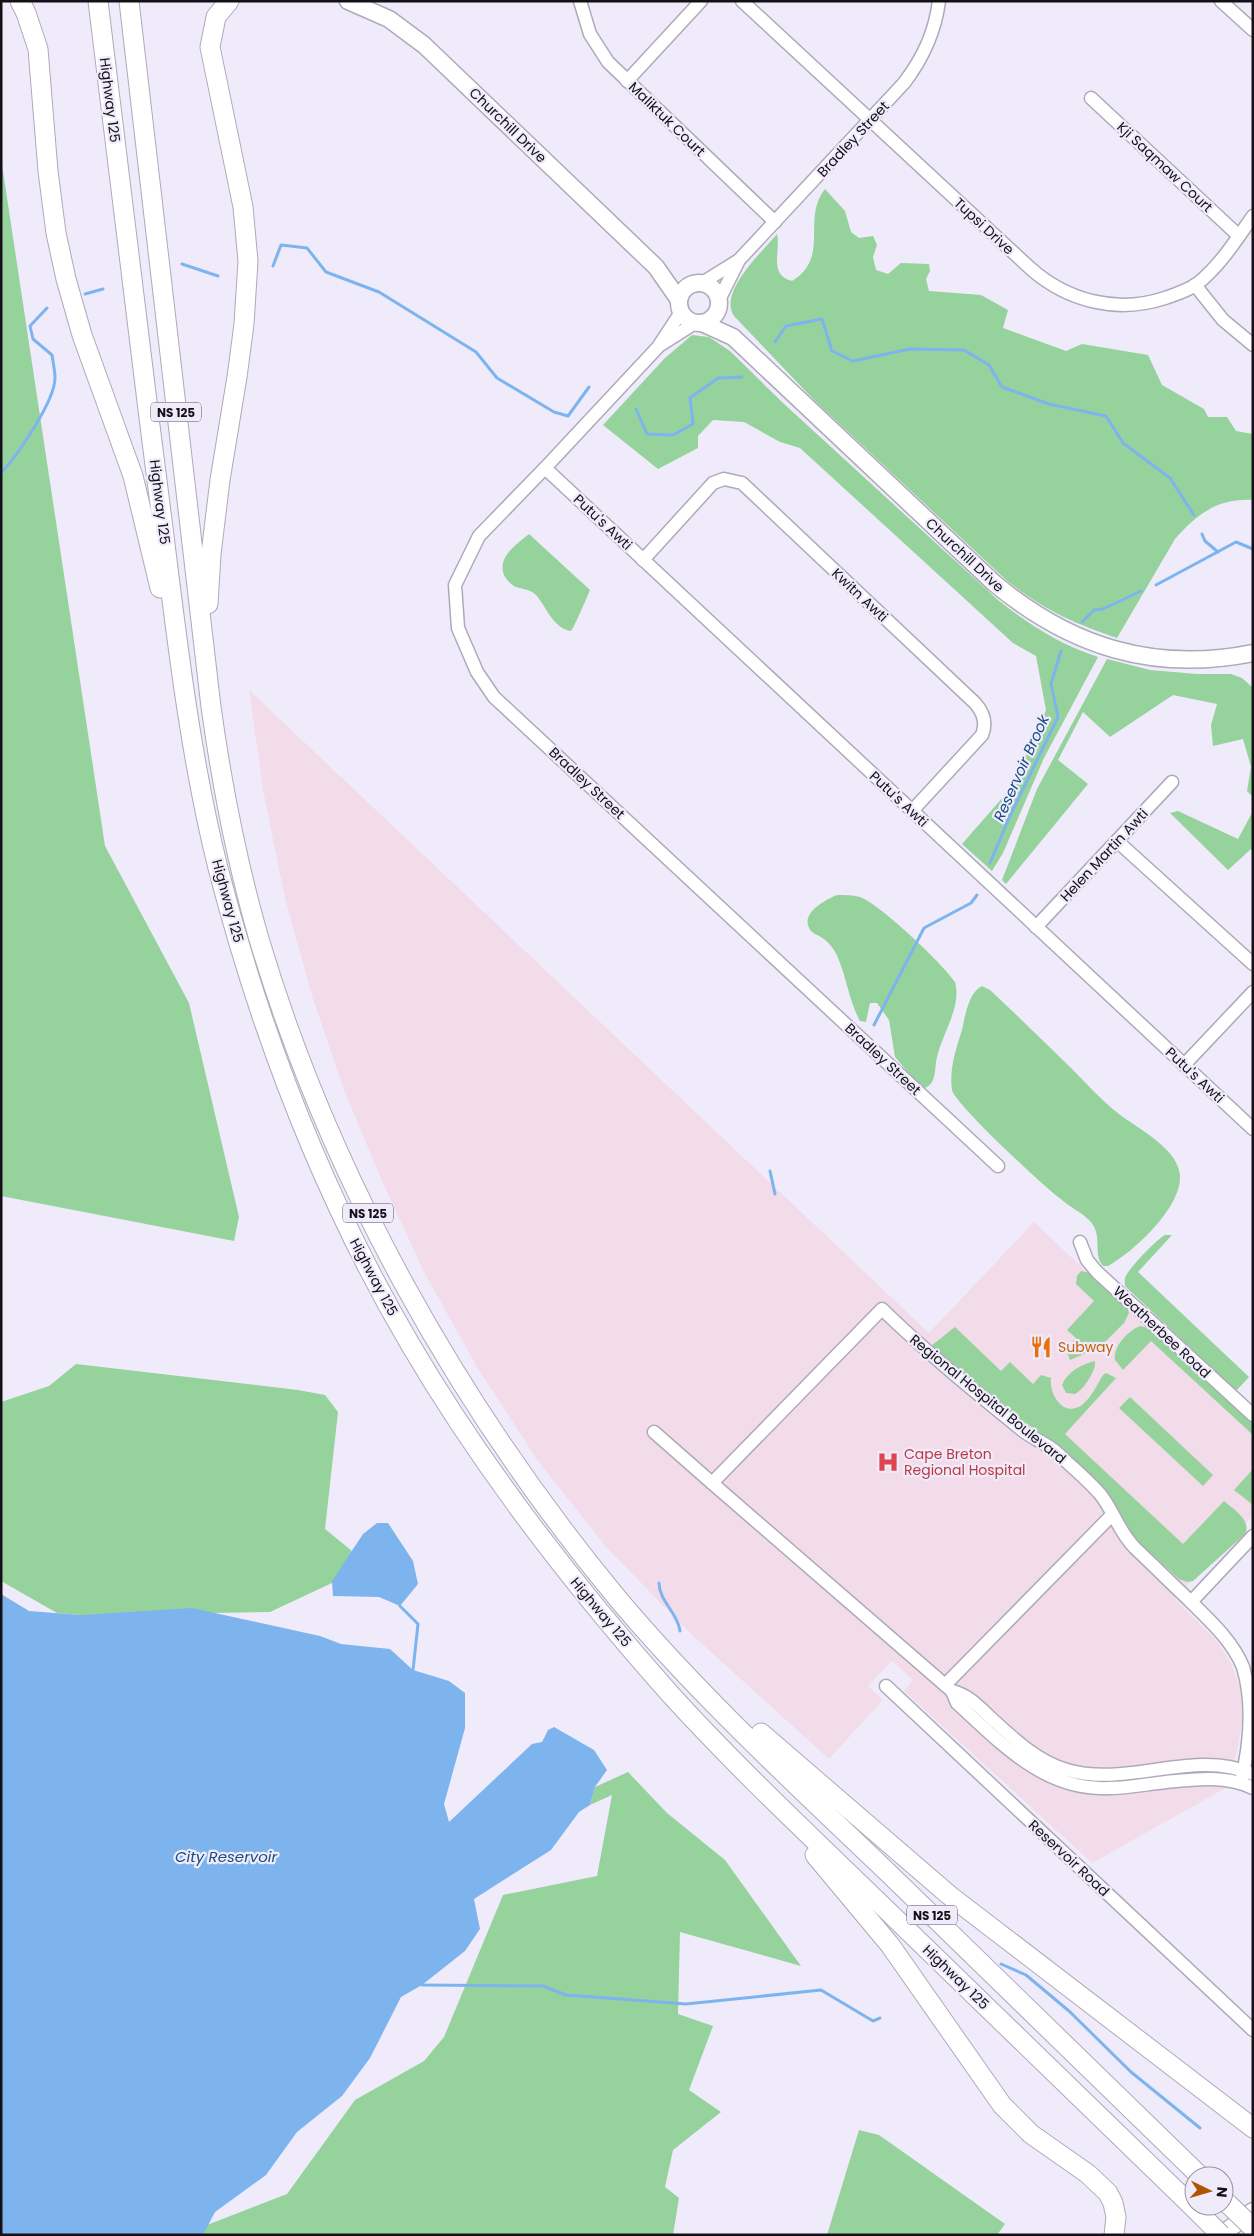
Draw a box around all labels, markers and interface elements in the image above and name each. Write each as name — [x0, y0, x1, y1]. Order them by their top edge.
street label: Highway 125 — [95, 56, 125, 144]
street label: Maliktuk Court — [624, 77, 710, 161]
street label: Churchill Drive — [465, 83, 551, 167]
street label: Bradley Street — [812, 97, 894, 181]
street label: Kji Saqmaw Court — [1113, 117, 1217, 217]
street label: Tupsi Drive — [950, 193, 1019, 259]
road number: NS 125 — [151, 402, 201, 422]
street label: Highway 125 — [145, 458, 175, 546]
street label: Putu's Awti — [569, 490, 637, 554]
street label: Churchill Drive — [921, 513, 1009, 597]
street label: Kwitn Awti — [827, 564, 893, 626]
water label: Reservoir Brook — [988, 710, 1054, 825]
street label: Bradley Street — [545, 742, 629, 824]
street label: Putu's Awti — [865, 767, 933, 831]
street label: Helen Martin Awti — [1056, 804, 1152, 906]
street label: Highway 125 — [207, 857, 249, 945]
street label: Bradley Street — [841, 1018, 925, 1100]
street label: Putu's Awti — [1161, 1043, 1229, 1107]
road number: NS 125 — [343, 1204, 393, 1222]
street label: Highway 125 — [345, 1235, 403, 1319]
street label: Weatherbee Road — [1109, 1281, 1215, 1383]
street label: Regional Hospital Boulevard — [906, 1330, 1070, 1468]
restaurant icon: Subway — [1028, 1334, 1054, 1360]
place label: Subway — [1058, 1337, 1114, 1357]
place label: Cape Breton Regional Hospital — [904, 1444, 1026, 1480]
hospital icon: Cape Breton Regional Hospital — [875, 1449, 901, 1475]
street label: Highway 125 — [566, 1573, 636, 1651]
street label: Reservoir Road — [1024, 1815, 1114, 1901]
water label: City Reservoir — [175, 1846, 277, 1867]
road number: NS 125 — [907, 1906, 957, 1924]
street label: Highway 125 — [918, 1940, 994, 2014]
north arrow — [1184, 2166, 1234, 2216]
text: N — [1212, 2186, 1232, 2198]

